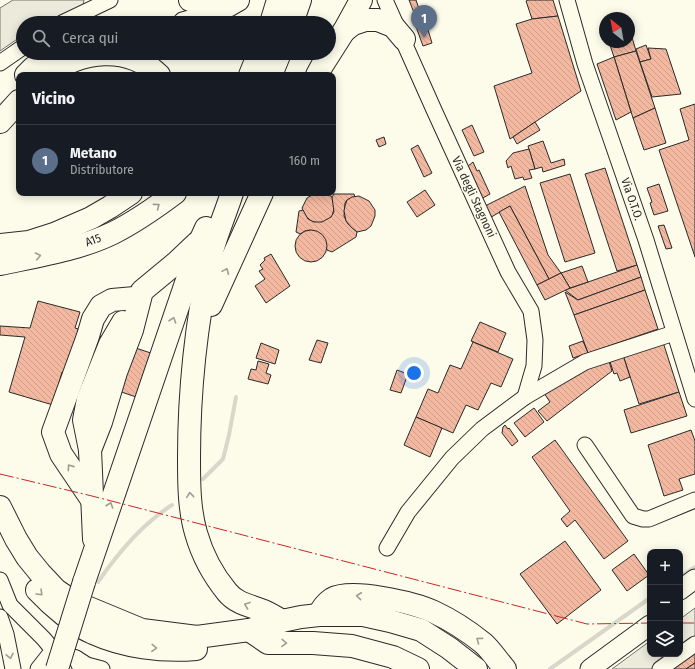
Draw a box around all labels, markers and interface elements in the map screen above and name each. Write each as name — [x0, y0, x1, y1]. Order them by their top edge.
pin: 1 — [411, 5, 437, 38]
north arrow — [599, 12, 635, 48]
search box — [16, 16, 336, 60]
icon: search — [30, 27, 52, 49]
text: Cerca qui — [62, 29, 118, 47]
text: Vicino — [32, 88, 75, 109]
text: Metano — [70, 144, 117, 162]
text: 1 — [42, 153, 48, 168]
text: 160 m — [289, 153, 320, 168]
street label: Via degli Stagnoni — [449, 154, 499, 240]
text: Distributore — [70, 162, 134, 177]
street label: Via O.T.O. — [618, 176, 646, 222]
one-way arrow — [153, 204, 160, 211]
street label: A15 — [83, 231, 103, 249]
one-way arrow — [35, 252, 42, 260]
one-way arrow — [221, 267, 229, 275]
one-way arrow — [168, 316, 177, 323]
your location — [404, 363, 424, 383]
one-way arrow — [68, 465, 75, 472]
one-way arrow — [186, 492, 195, 498]
one-way arrow — [105, 502, 114, 509]
map controls — [647, 549, 683, 657]
button: + — [647, 549, 683, 585]
button: − — [647, 585, 683, 621]
one-way arrow — [35, 588, 43, 596]
one-way arrow — [356, 592, 362, 601]
one-way arrow — [243, 602, 250, 610]
button: layers — [647, 621, 683, 657]
one-way arrow — [476, 637, 483, 645]
one-way arrow — [281, 639, 287, 647]
one-way arrow — [151, 644, 157, 653]
one-way arrow — [6, 653, 14, 659]

